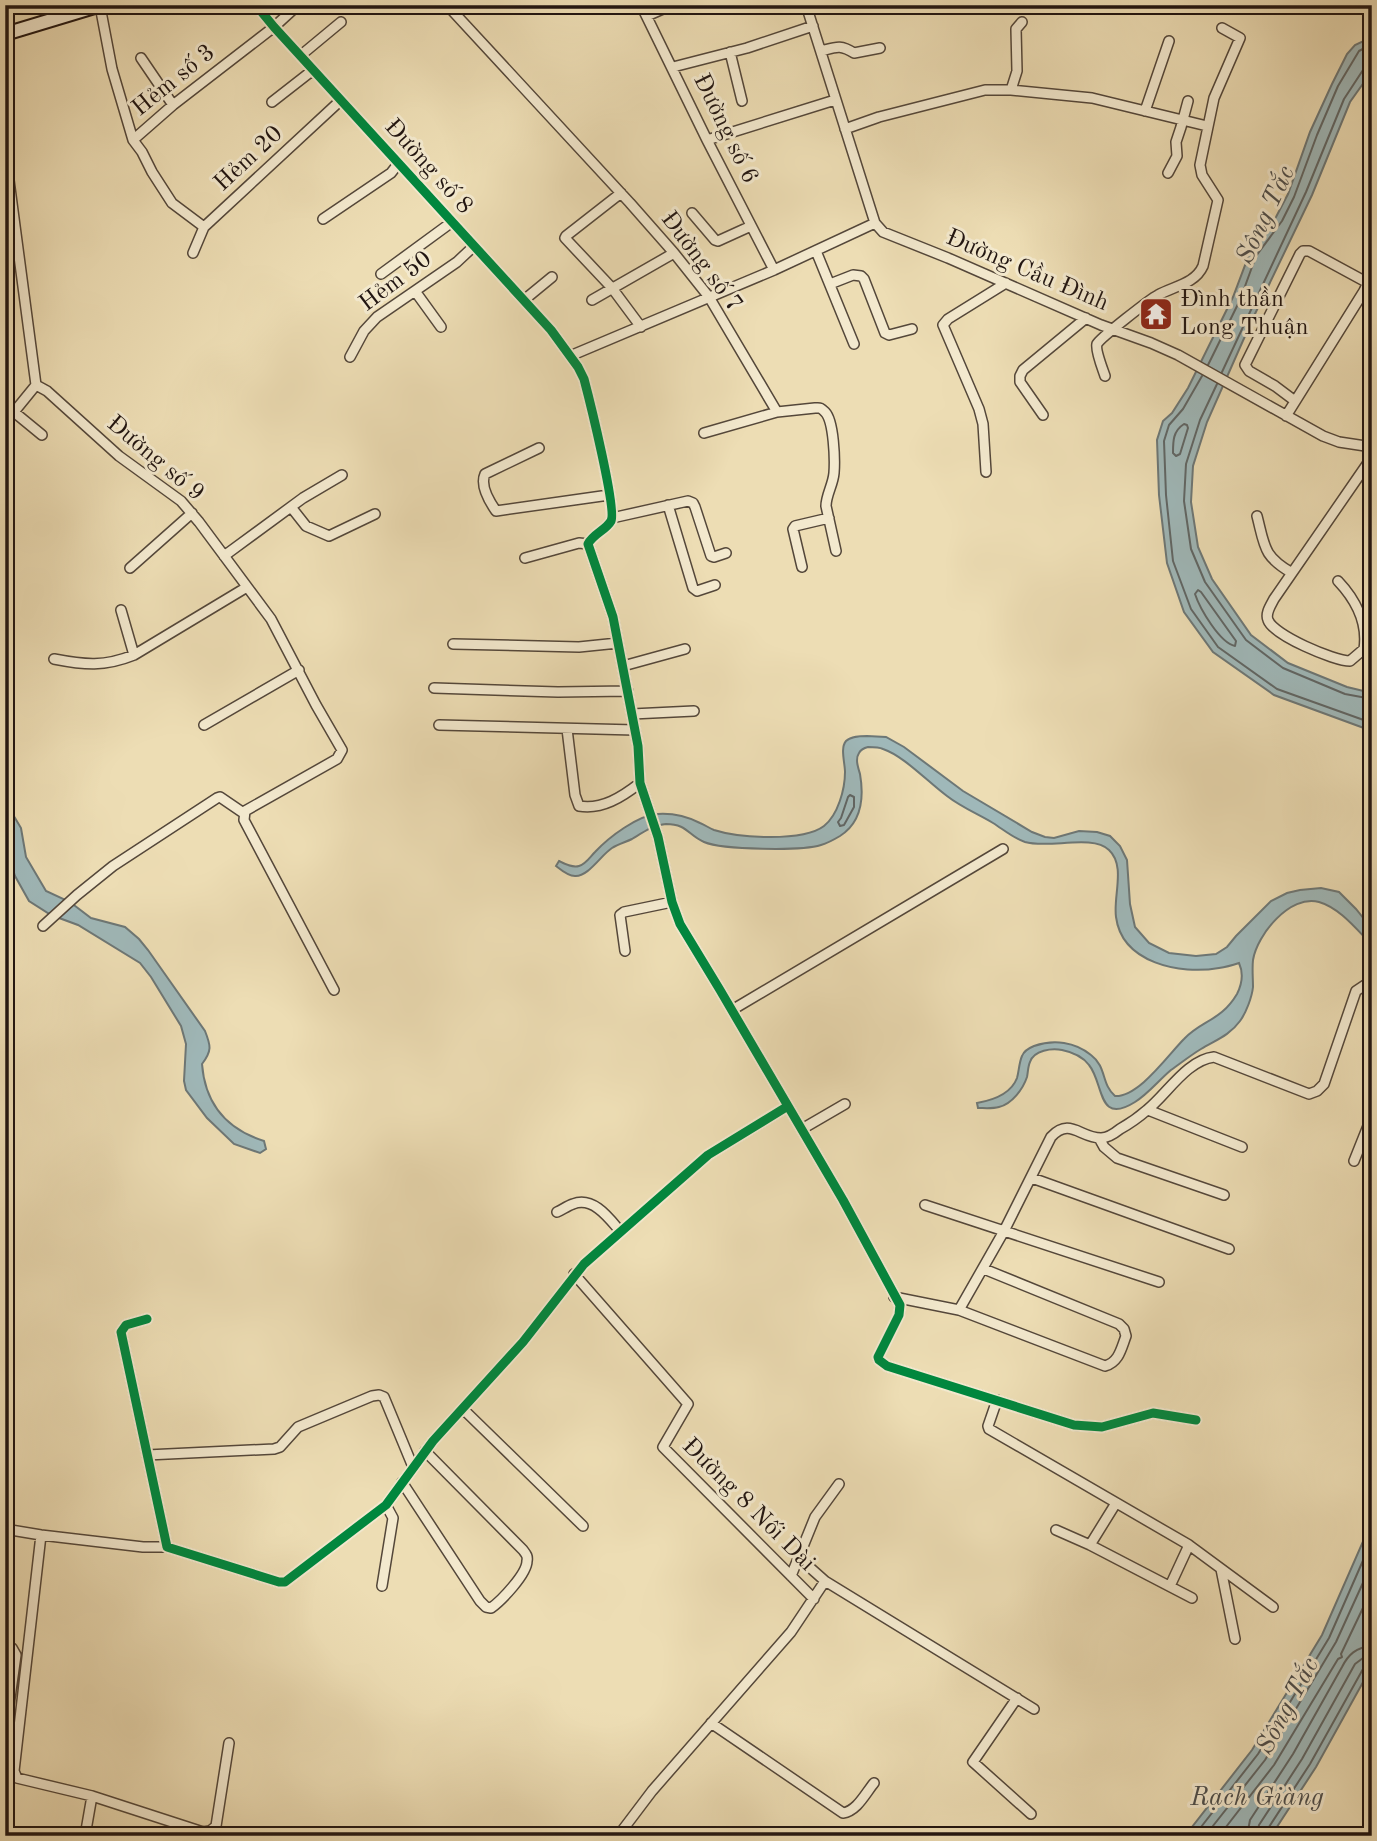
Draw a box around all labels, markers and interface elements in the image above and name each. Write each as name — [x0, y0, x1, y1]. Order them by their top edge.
street label: Hẻm số 3 — [127, 40, 220, 121]
street label: Đường số 6 — [688, 70, 763, 188]
street label: Đường số 8 — [379, 114, 477, 219]
street label: Hẻm 20 — [210, 122, 288, 196]
water label: Sông Tắc — [1230, 161, 1300, 268]
street label: Đường số 7 — [656, 207, 747, 317]
street label: Đường Cầu Đình — [942, 224, 1113, 316]
street label: Hẻm 50 — [355, 247, 437, 317]
place label: Đình thần Long Thuận — [1180, 286, 1308, 340]
temple icon: Đình thần Long Thuận — [1137, 295, 1175, 333]
street label: Đường số 9 — [102, 411, 209, 506]
street label: Đường 8 Nối Dài — [677, 1433, 820, 1576]
water label: Sông Tắc — [1250, 1652, 1324, 1759]
water label: Rạch Giàng — [1189, 1785, 1324, 1811]

